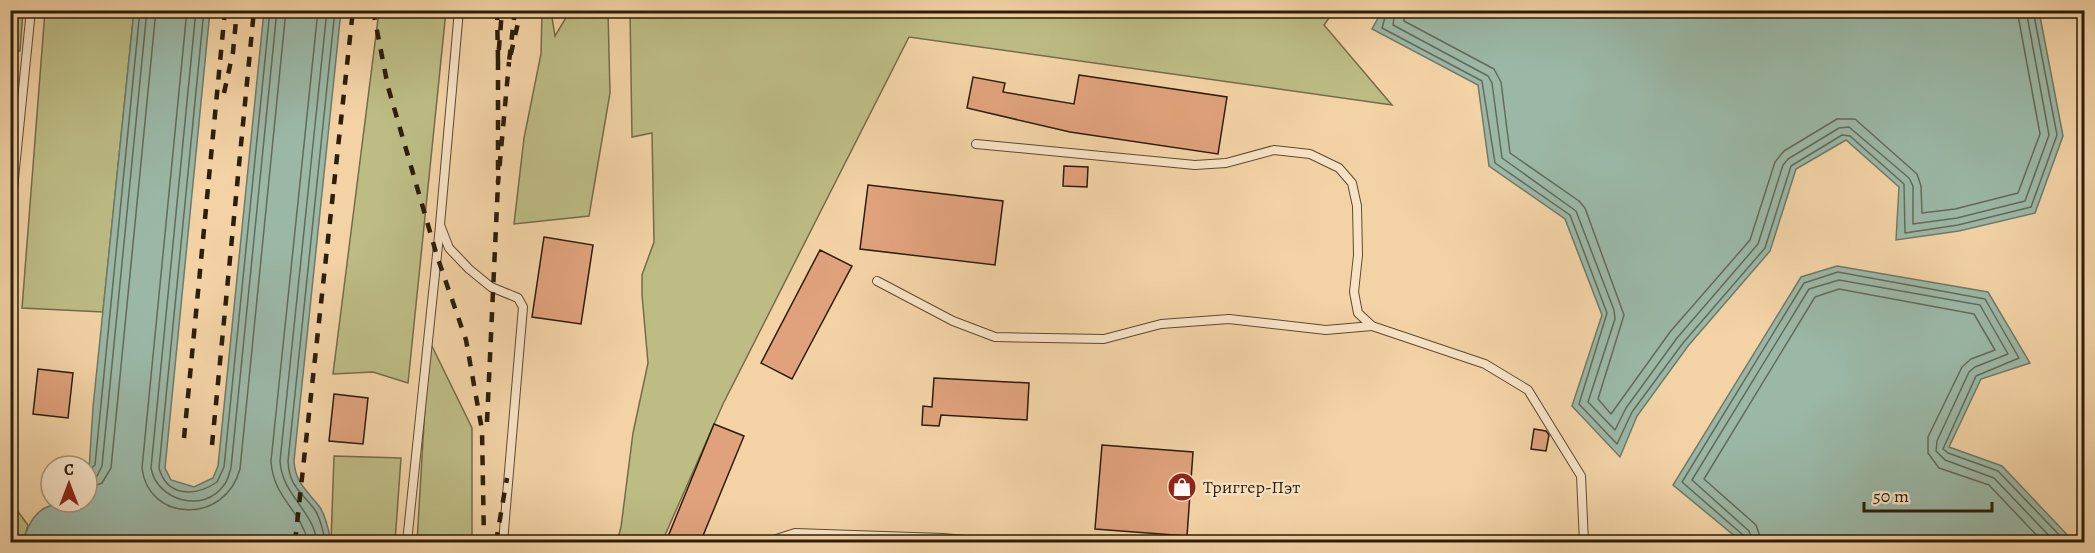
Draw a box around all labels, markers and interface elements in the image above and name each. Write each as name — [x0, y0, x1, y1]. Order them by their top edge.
north arrow — [39, 454, 99, 514]
text: С — [64, 459, 74, 481]
shop icon: Триггер-Пэт — [1166, 471, 1198, 503]
place label: Триггер-Пэт — [1203, 475, 1300, 499]
scale bar — [1864, 475, 1992, 513]
text: 50 m — [1873, 484, 1909, 508]

